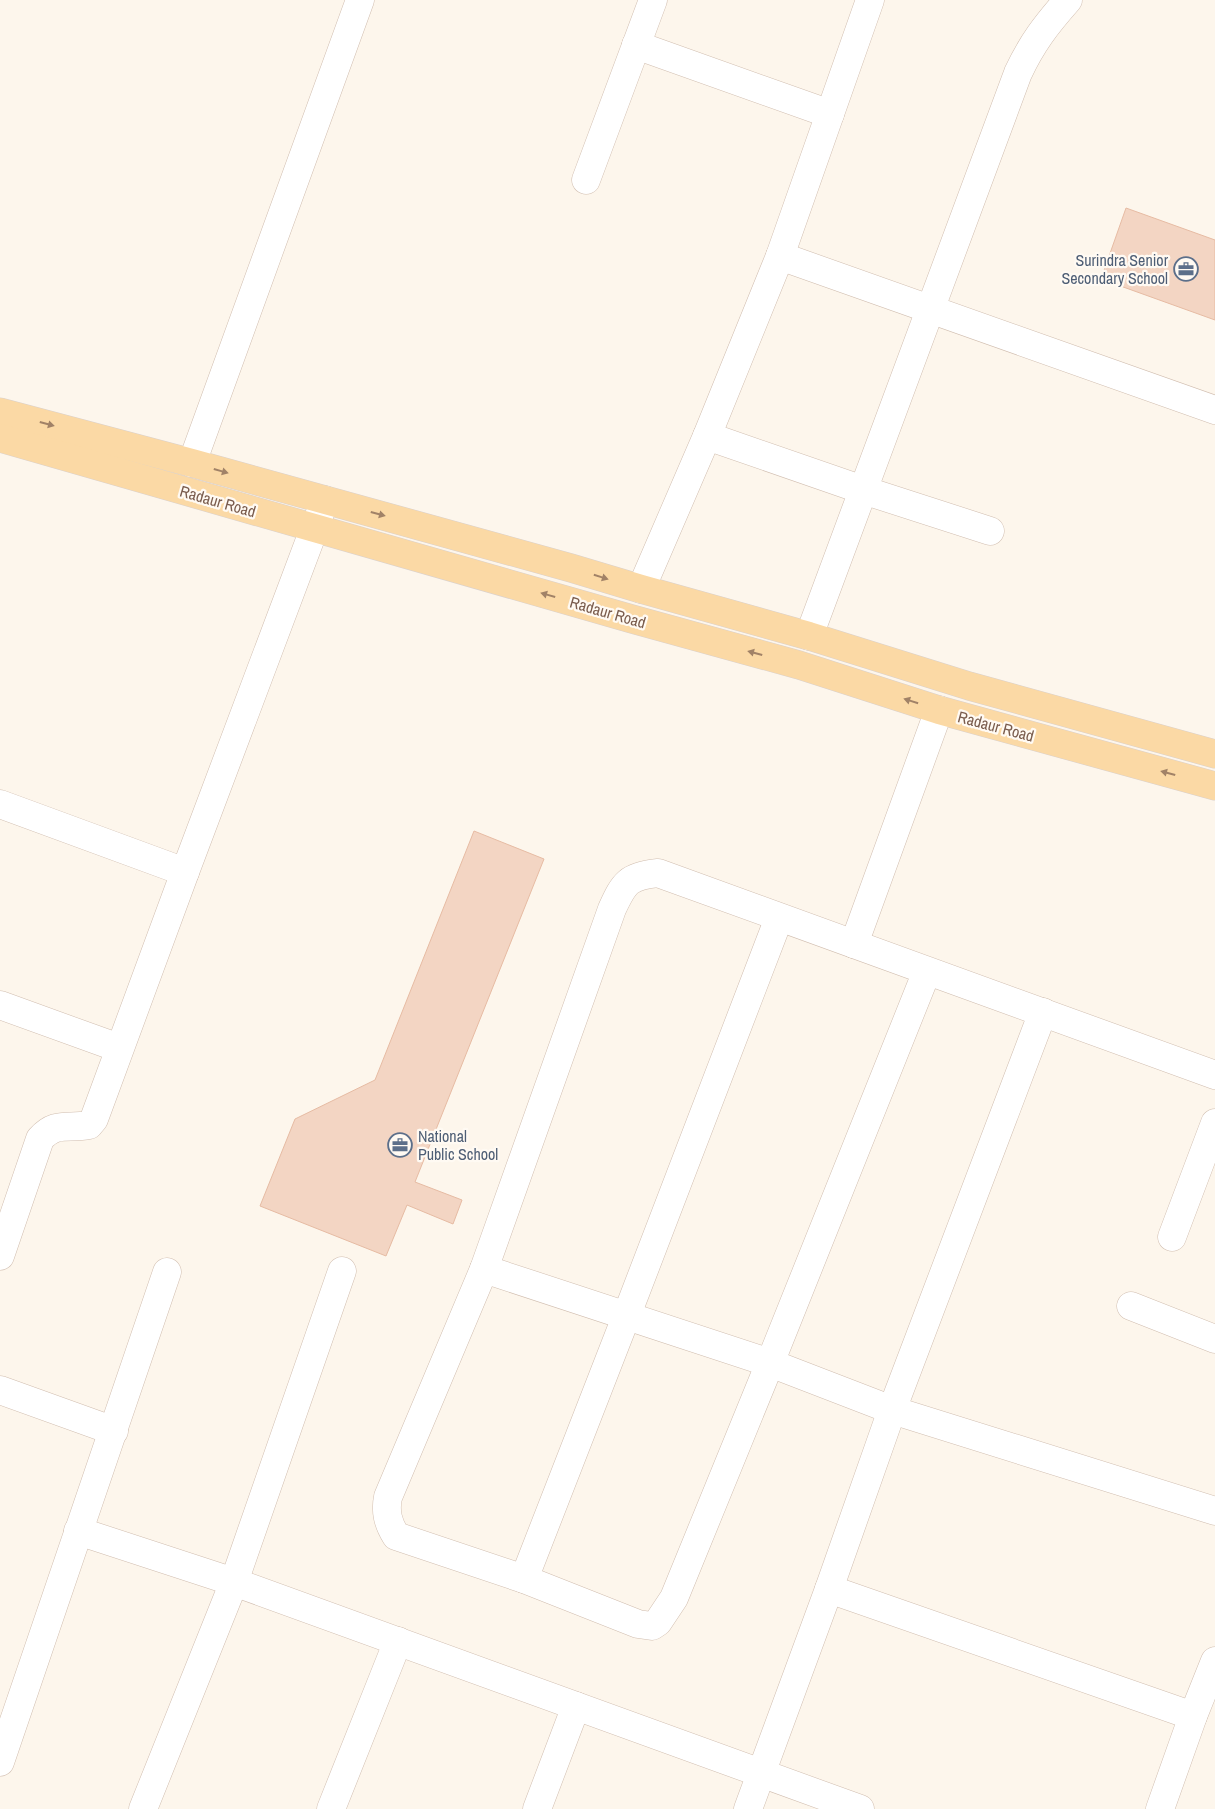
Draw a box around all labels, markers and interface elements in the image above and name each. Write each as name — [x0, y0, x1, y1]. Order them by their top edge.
place label: Surindra Senior Secondary School — [1062, 249, 1169, 289]
office icon: Surindra Senior Secondary School — [1173, 256, 1199, 282]
one-way arrow — [40, 421, 55, 429]
one-way arrow — [214, 467, 229, 475]
street label: Radaur Road — [177, 480, 259, 522]
one-way arrow — [370, 511, 385, 519]
one-way arrow — [594, 574, 609, 582]
one-way arrow — [541, 591, 556, 599]
street label: Radaur Road — [567, 591, 649, 633]
one-way arrow — [748, 649, 763, 657]
one-way arrow — [903, 697, 918, 704]
street label: Radaur Road — [955, 705, 1037, 747]
one-way arrow — [1160, 769, 1175, 777]
place label: National Public School — [418, 1125, 498, 1165]
office icon: National Public School — [387, 1132, 413, 1158]

